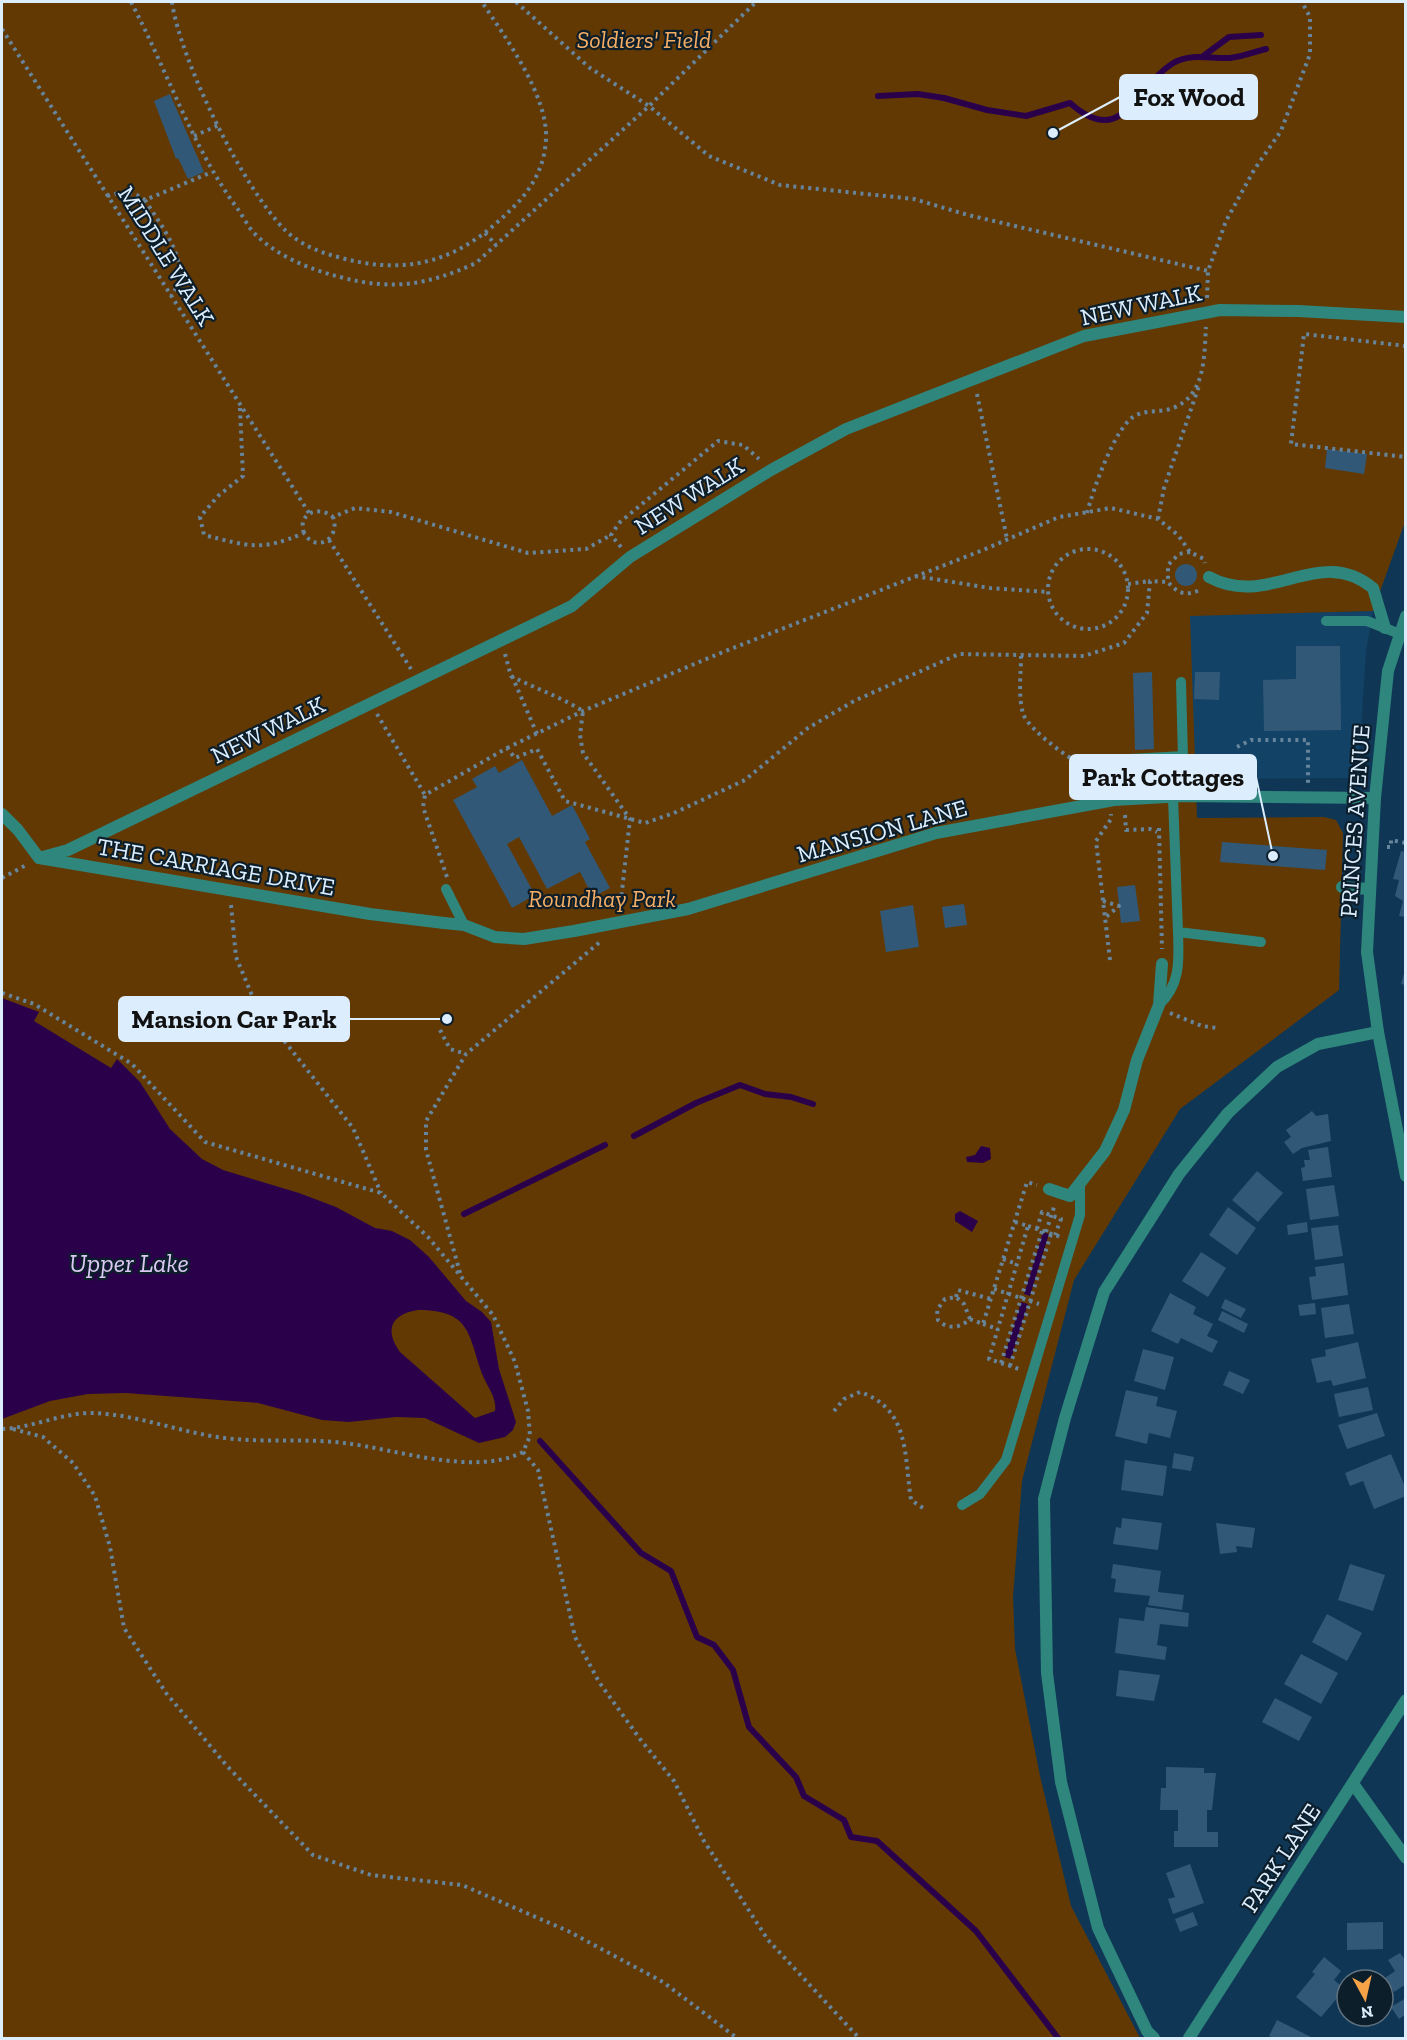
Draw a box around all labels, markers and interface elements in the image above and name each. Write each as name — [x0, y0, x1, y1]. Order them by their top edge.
park label: Soldiers' Field — [577, 25, 711, 54]
callout: Fox Wood — [1120, 75, 1257, 119]
text: Fox Wood — [1133, 81, 1245, 113]
street label: MIDDLE WALK — [112, 181, 221, 331]
street label: NEW WALK — [1078, 277, 1205, 331]
street label: NEW WALK — [629, 450, 749, 541]
street label: NEW WALK — [206, 689, 330, 770]
street label: PRINCES AVENUE — [1333, 724, 1376, 918]
callout: Park Cottages — [1070, 755, 1256, 799]
text: Park Cottages — [1082, 761, 1244, 793]
street label: MANSION LANE — [794, 792, 970, 869]
street label: THE CARRIAGE DRIVE — [95, 831, 337, 902]
park label: Roundhay Park — [528, 884, 676, 913]
callout: Mansion Car Park — [119, 997, 349, 1041]
text: Mansion Car Park — [131, 1003, 337, 1035]
water label: Upper Lake — [69, 1247, 189, 1279]
street label: PARK LANE — [1235, 1798, 1326, 1918]
north arrow — [1335, 1968, 1395, 2028]
text: N — [1360, 2002, 1374, 2023]

